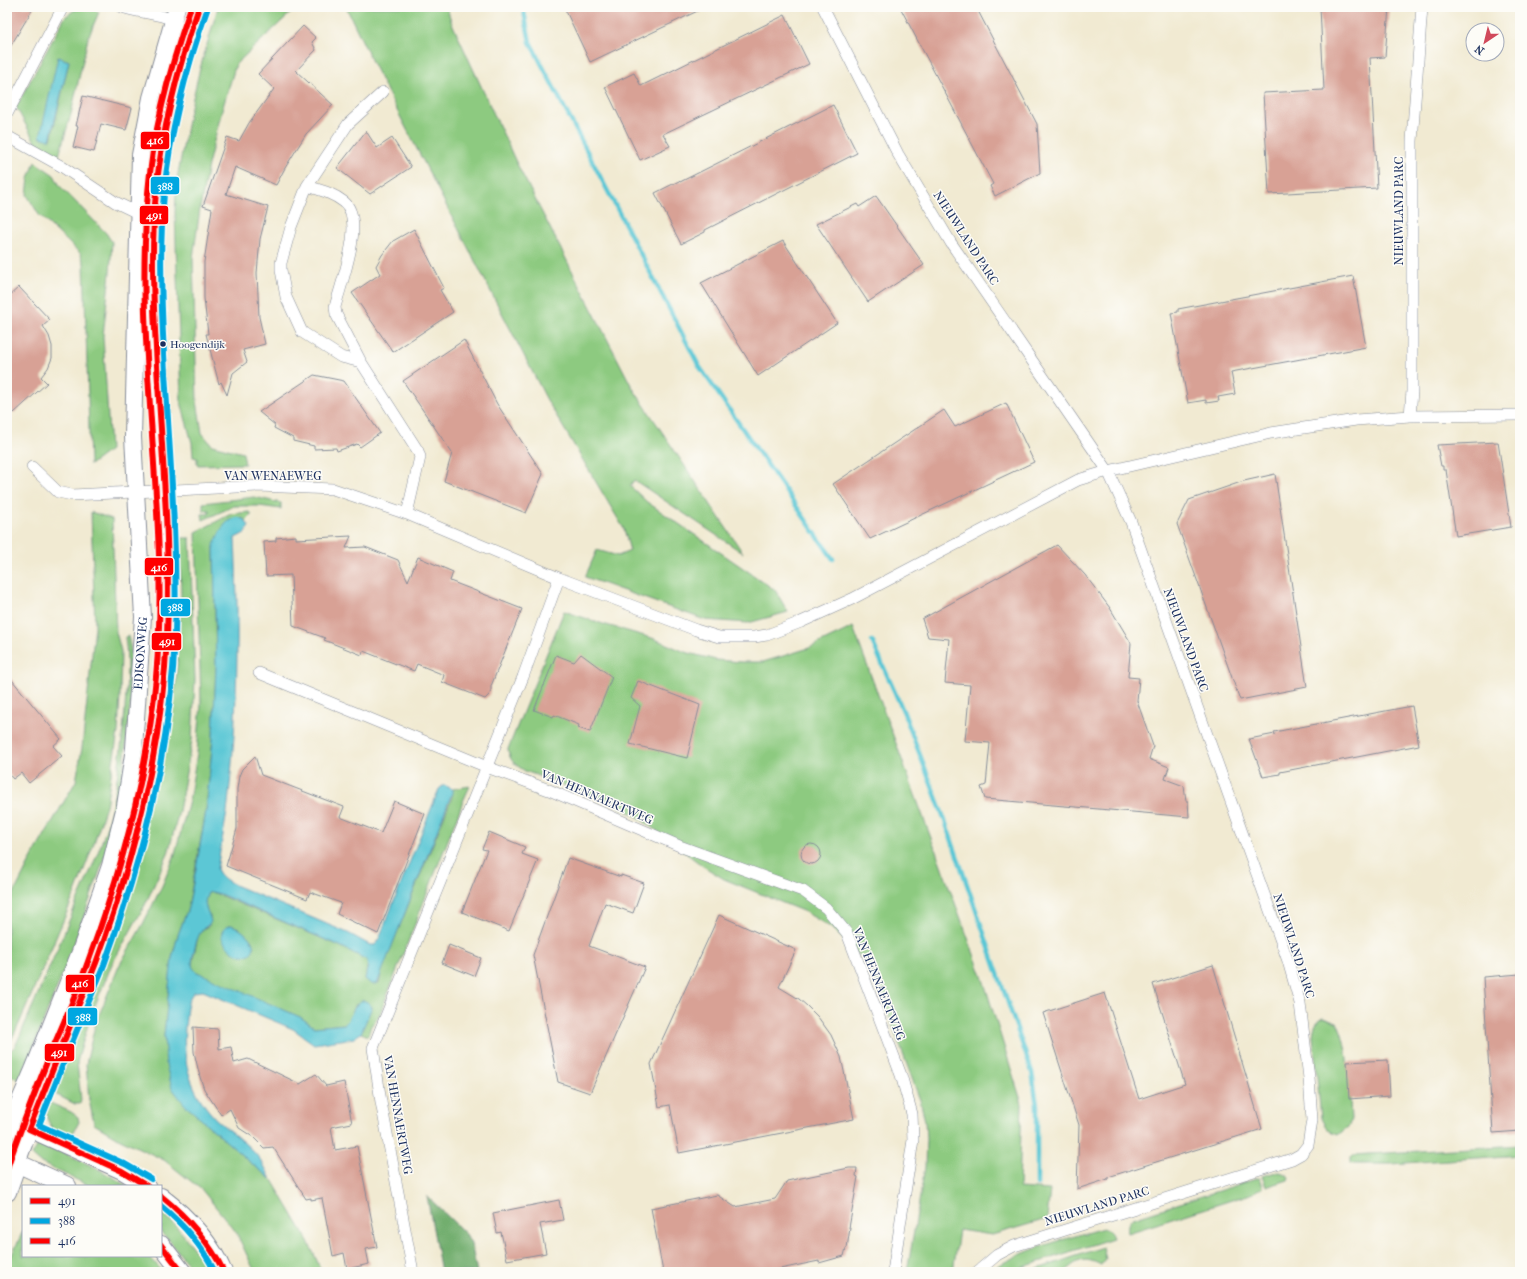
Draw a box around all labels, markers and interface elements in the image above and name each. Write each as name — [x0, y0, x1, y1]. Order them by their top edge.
north arrow — [1465, 22, 1505, 62]
text: N — [1472, 42, 1487, 58]
line badge: 416 — [140, 131, 170, 150]
text: 416 — [146, 134, 164, 147]
street label: NIEUWLAND PARC — [1392, 156, 1406, 266]
line badge: 388 — [150, 176, 180, 195]
text: 388 — [157, 180, 173, 193]
street label: NIEUWLAND PARC — [930, 188, 1002, 288]
line badge: 491 — [139, 205, 169, 225]
text: 491 — [145, 209, 162, 222]
place label: Hoogendijk — [170, 338, 225, 351]
marker: Hoogendijk — [158, 339, 168, 349]
street label: VAN WENAEWEG — [223, 469, 322, 483]
line badge: 416 — [144, 557, 174, 576]
text: 416 — [150, 561, 168, 574]
street label: NIEUWLAND PARC — [1161, 586, 1211, 694]
line badge: 388 — [160, 598, 191, 617]
text: 388 — [167, 601, 183, 614]
street label: EDISONWEG — [131, 616, 150, 690]
line badge: 491 — [151, 632, 182, 651]
text: 491 — [158, 635, 175, 648]
street label: VAN HENNAERTWEG — [538, 767, 656, 827]
street label: NIEUWLAND PARC — [1270, 892, 1318, 1000]
street label: VAN HENNAERTWEG — [850, 925, 908, 1043]
line badge: 416 — [65, 974, 95, 993]
text: 416 — [71, 977, 89, 990]
line badge: 388 — [67, 1007, 98, 1026]
text: 388 — [75, 1011, 91, 1024]
line badge: 491 — [44, 1043, 75, 1062]
text: 491 — [50, 1046, 67, 1059]
street label: VAN HENNAERTWEG — [380, 1053, 415, 1176]
street label: NIEUWLAND PARC — [1043, 1183, 1151, 1229]
legend — [22, 1185, 162, 1257]
text: 491 — [58, 1194, 76, 1208]
text: 388 — [58, 1214, 75, 1228]
text: 416 — [58, 1234, 76, 1248]

